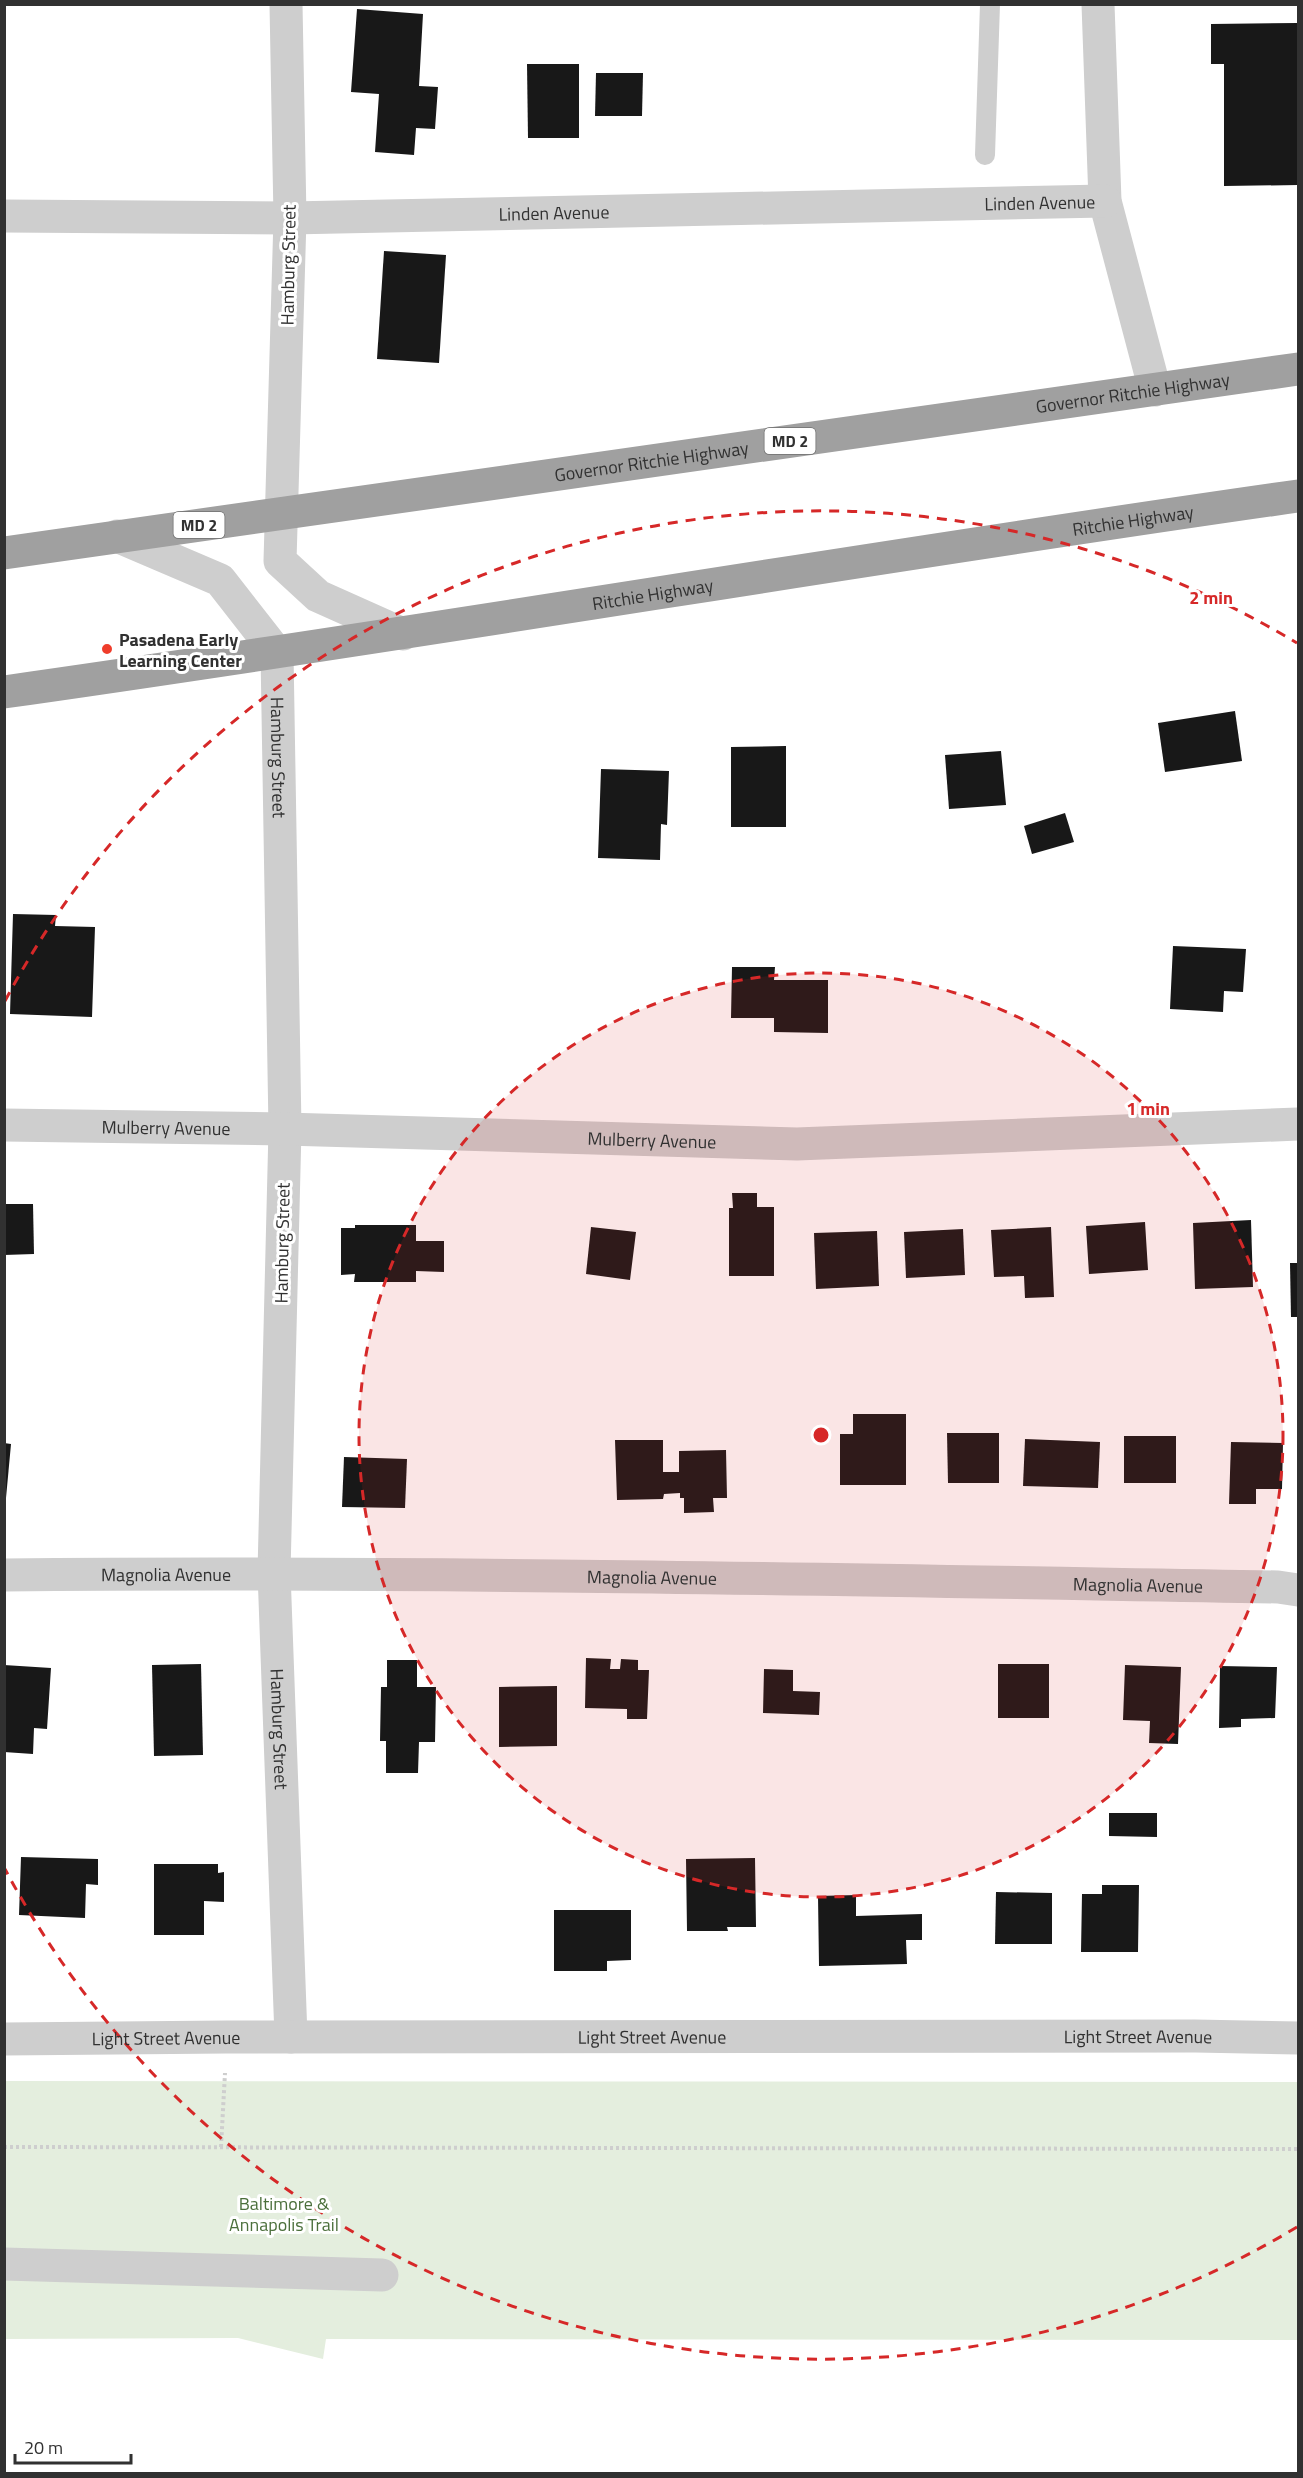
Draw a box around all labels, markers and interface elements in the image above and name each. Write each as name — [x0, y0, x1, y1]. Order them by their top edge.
street label: Linden Avenue — [984, 188, 1096, 217]
street label: Linden Avenue — [498, 198, 610, 227]
street label: Hamburg Street — [273, 204, 303, 326]
street label: Governor Ritchie Highway — [1034, 365, 1232, 420]
road number: MD 2 — [764, 428, 816, 454]
street label: Governor Ritchie Highway — [553, 434, 751, 488]
street label: Ritchie Highway — [1071, 498, 1196, 542]
road number: MD 2 — [174, 512, 224, 538]
street label: Ritchie Highway — [590, 571, 715, 617]
text: 2 min — [1189, 584, 1233, 611]
place label: Pasadena Early Learning Center — [119, 626, 242, 674]
marker: Pasadena Early Learning Center — [100, 642, 114, 656]
street label: Hamburg Street — [264, 697, 293, 819]
text: 1 min — [1126, 1095, 1170, 1122]
street label: Mulberry Avenue — [101, 1113, 231, 1142]
street label: Mulberry Avenue — [587, 1124, 717, 1155]
street label: Hamburg Street — [267, 1182, 297, 1304]
centre of rings — [811, 1425, 831, 1445]
street label: Magnolia Avenue — [101, 1561, 231, 1588]
street label: Magnolia Avenue — [587, 1563, 717, 1591]
street label: Magnolia Avenue — [1073, 1570, 1203, 1599]
street label: Hamburg Street — [264, 1668, 295, 1791]
street label: Light Street Avenue — [1064, 2022, 1213, 2050]
street label: Light Street Avenue — [92, 2023, 240, 2052]
street label: Light Street Avenue — [578, 2023, 726, 2050]
park label: Baltimore & Annapolis Trail — [229, 2190, 339, 2238]
scale bar — [15, 2427, 130, 2465]
text: 20 m — [24, 2434, 63, 2461]

